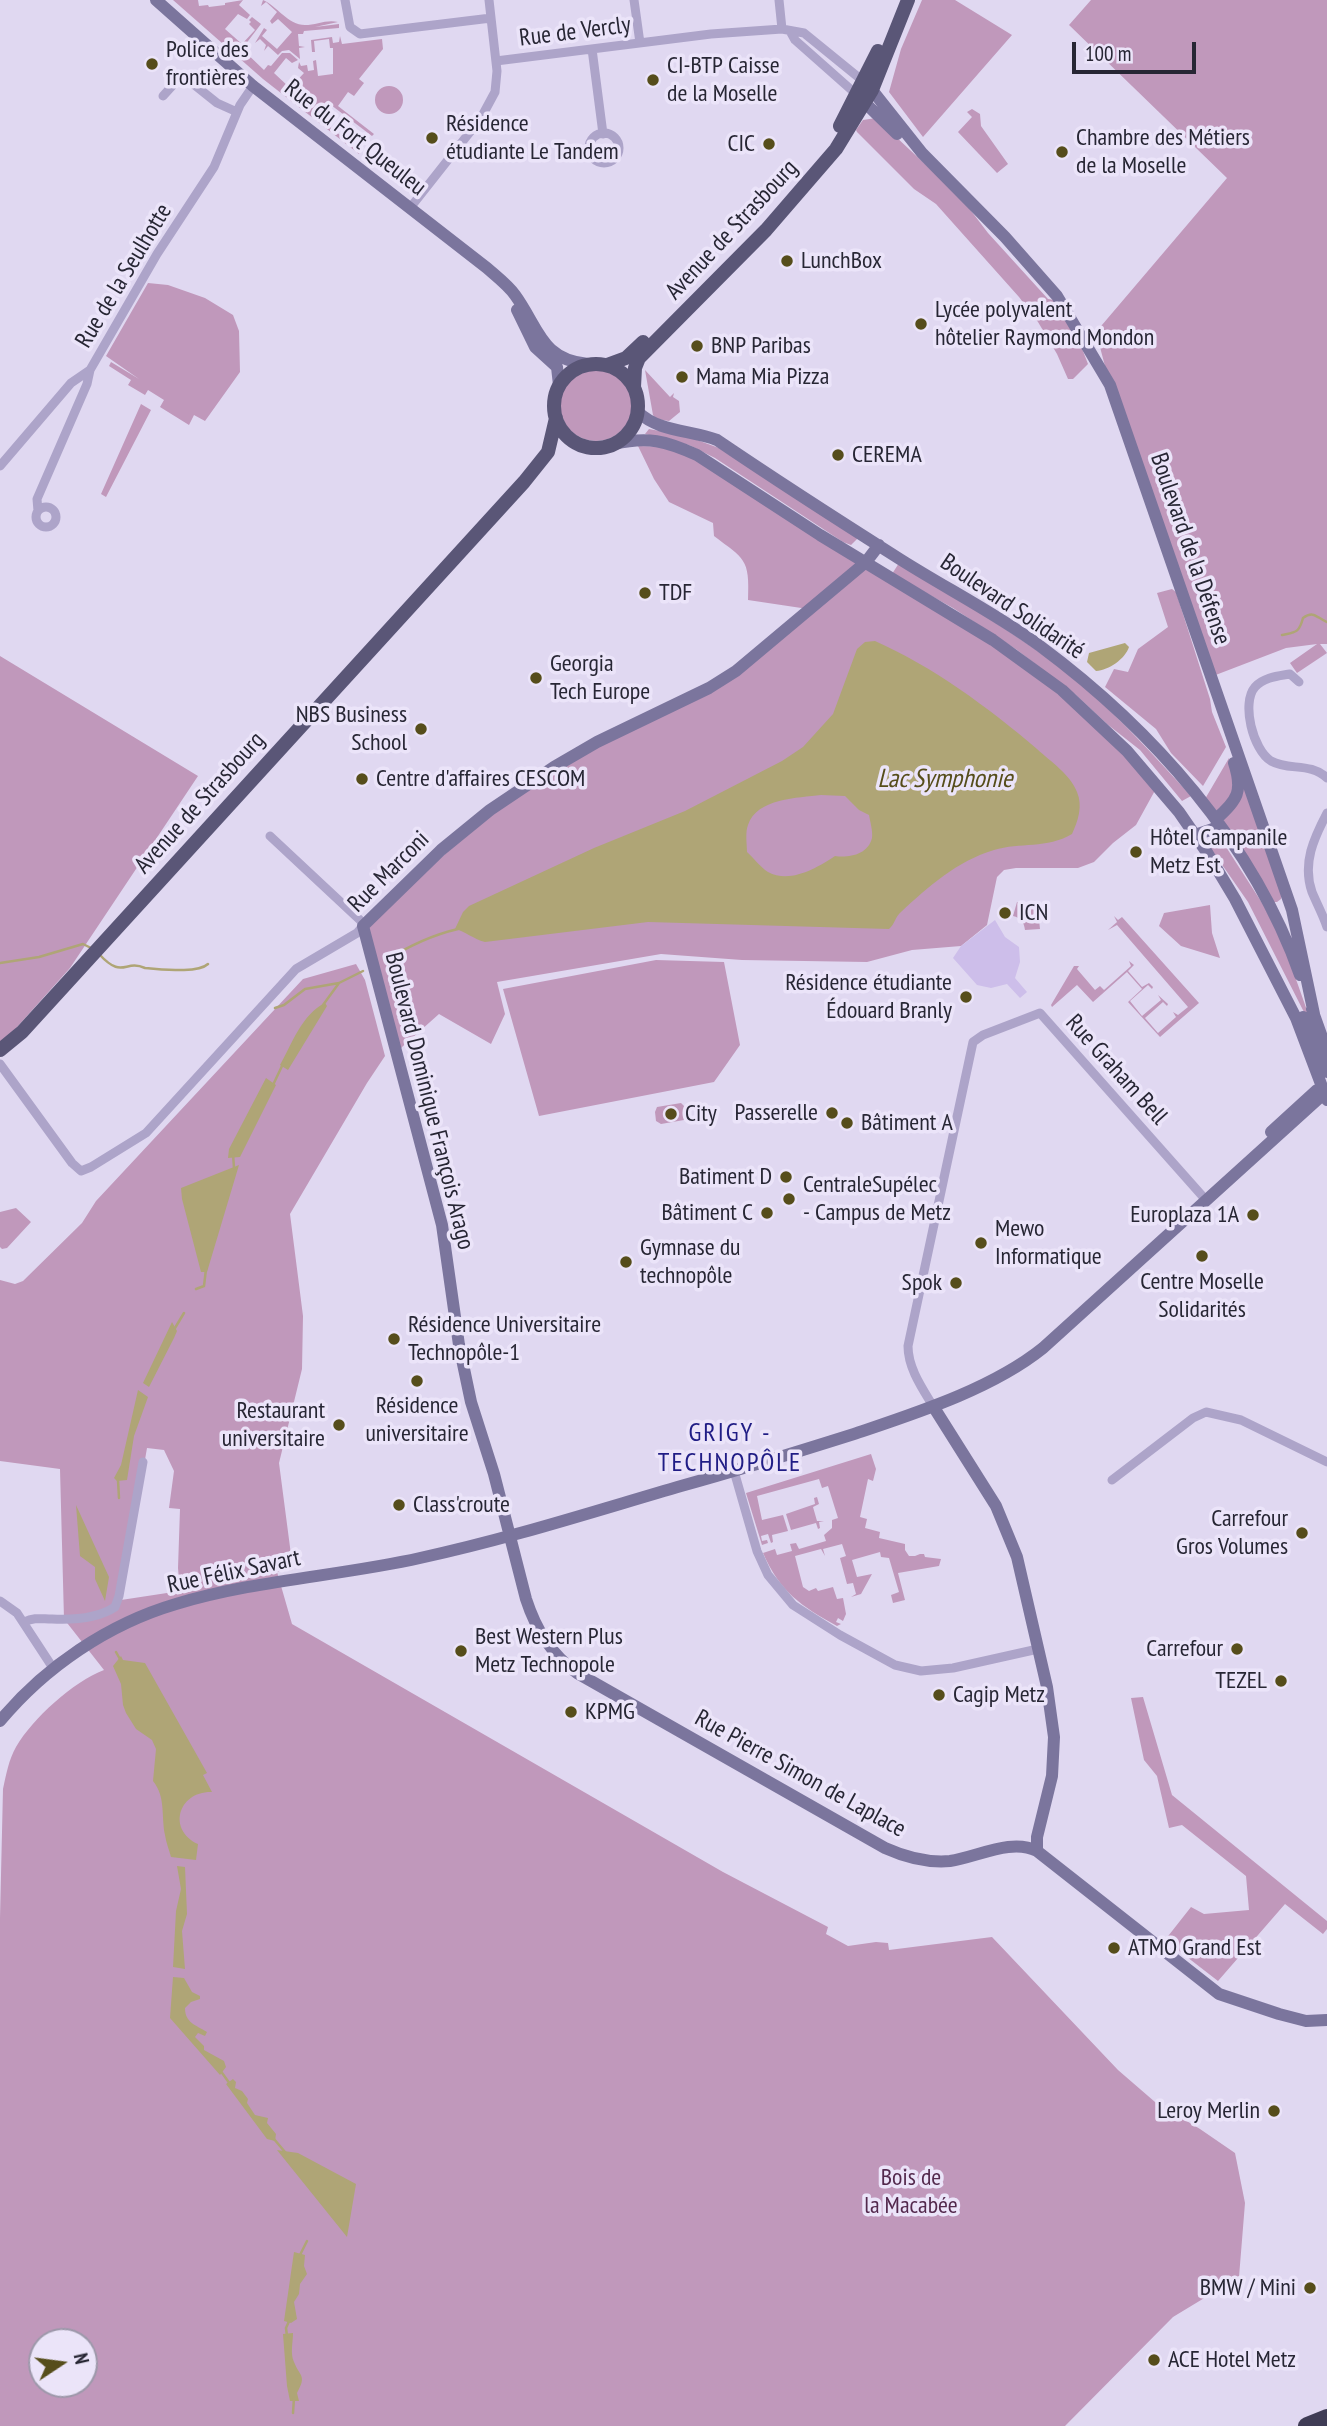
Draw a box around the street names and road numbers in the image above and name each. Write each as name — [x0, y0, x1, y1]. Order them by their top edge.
street label: Rue de Vercly — [518, 11, 632, 53]
street label: Rue du Fort Queuleu — [278, 74, 432, 202]
street label: Avenue de Strasbourg — [660, 154, 804, 306]
street label: Rue de la Seulhotte — [70, 199, 178, 353]
street label: Boulevard de la Défense — [1144, 449, 1236, 649]
street label: Boulevard Solidarité — [934, 548, 1090, 666]
street label: Avenue de Strasbourg — [129, 726, 271, 880]
street label: Rue Marconi — [343, 826, 435, 918]
street label: Boulevard Dominique François Arago — [378, 949, 480, 1253]
street label: Rue Graham Bell — [1059, 1009, 1173, 1131]
street label: Rue Félix Savart — [165, 1544, 303, 1600]
street label: Rue Pierre Simon de Laplace — [690, 1704, 910, 1844]

